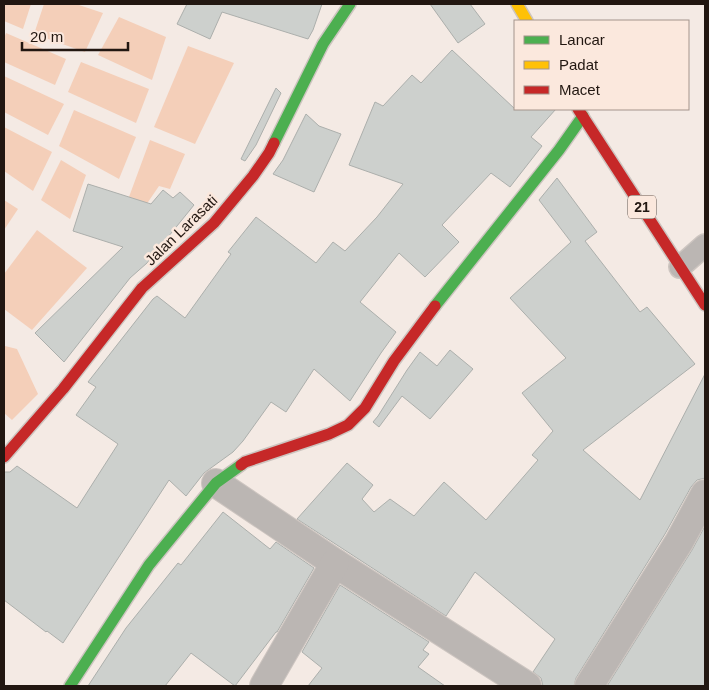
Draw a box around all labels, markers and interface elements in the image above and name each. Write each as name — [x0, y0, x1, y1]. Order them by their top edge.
scale bar — [22, 20, 129, 52]
legend — [514, 20, 689, 110]
text: 20 m — [30, 28, 63, 45]
text: Lancar — [559, 31, 605, 48]
text: Padat — [559, 56, 599, 73]
text: Macet — [559, 81, 601, 98]
street label: Jalan Larasati — [141, 191, 221, 269]
road number: 21 — [628, 196, 656, 218]

